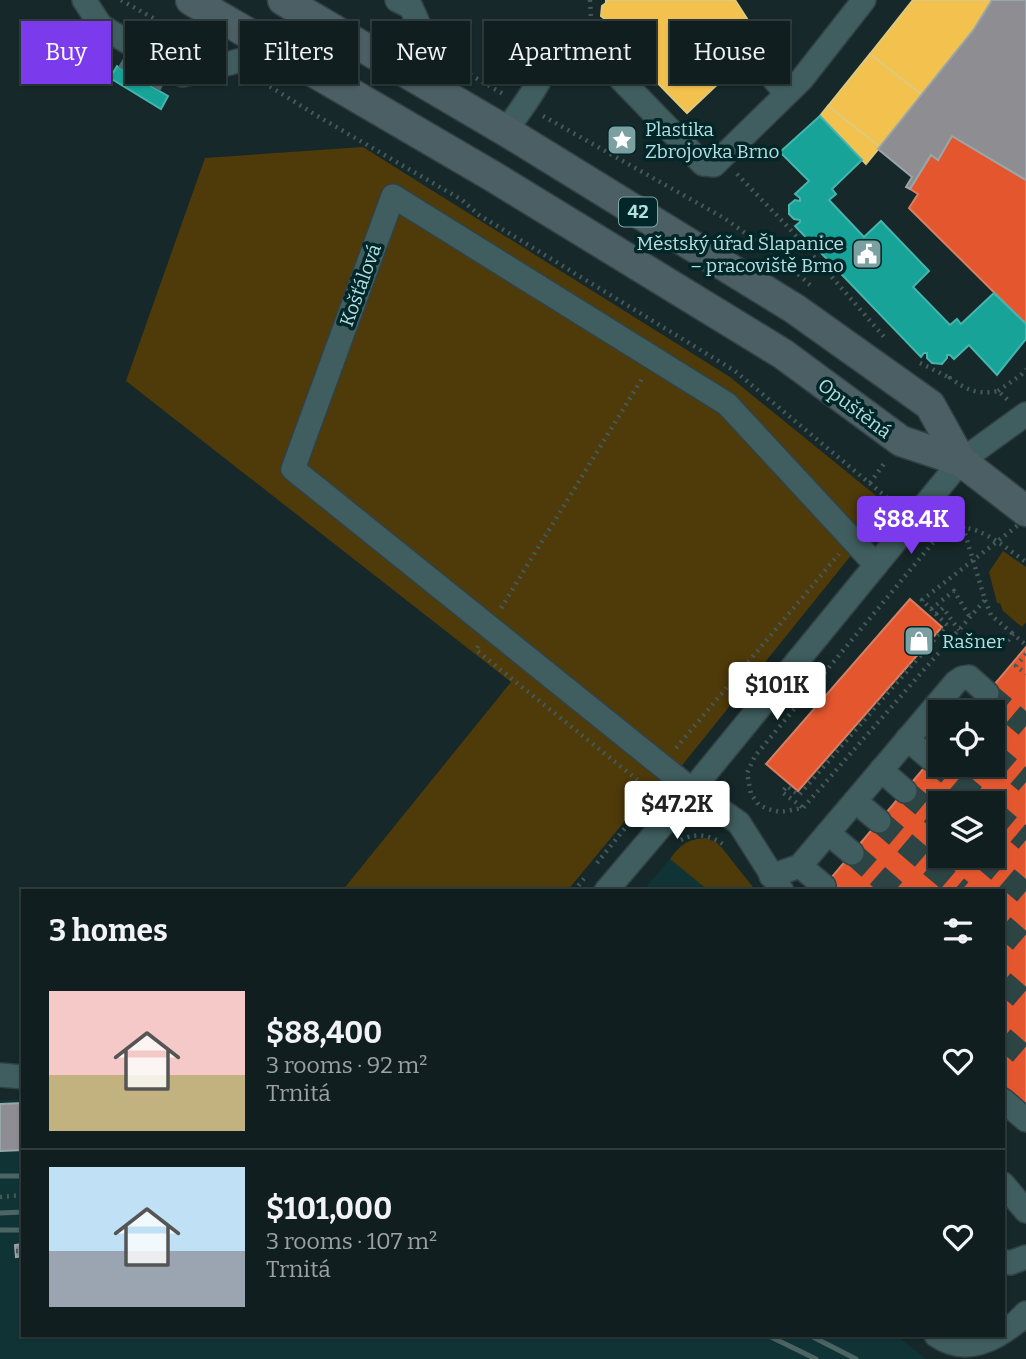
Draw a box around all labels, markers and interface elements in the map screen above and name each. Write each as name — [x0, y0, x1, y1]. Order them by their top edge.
chip: Buy — [21, 21, 111, 84]
chip: Rent — [125, 21, 226, 84]
chip: Filters — [240, 21, 358, 84]
chip: New — [372, 21, 470, 84]
chip: Apartment — [484, 21, 656, 84]
chip: House — [670, 21, 790, 84]
place label: Plastika Zbrojovka Brno — [645, 118, 780, 163]
place icon: Plastika Zbrojovka Brno — [605, 123, 639, 157]
road number: 42 — [619, 197, 657, 226]
place label: Městský úřad Šlapanice – pracoviště Brno — [636, 232, 844, 277]
public building icon: Městský úřad Šlapanice – pracoviště Brno — [850, 237, 884, 271]
street label: Košťálová — [335, 240, 386, 330]
street label: Opuštěná — [814, 373, 896, 444]
pin: $88.4K — [854, 496, 968, 556]
text: $88.4K — [873, 505, 949, 533]
shop icon: Rašner — [902, 624, 936, 658]
place label: Rašner — [942, 630, 1005, 653]
pin: $101K — [728, 662, 826, 722]
text: $101K — [745, 671, 809, 699]
map controls — [928, 700, 1005, 868]
button: locate — [928, 700, 1005, 777]
pin: $47.2K — [620, 782, 734, 841]
text: $47.2K — [641, 790, 713, 818]
button: layers — [928, 791, 1005, 868]
icon: filters — [939, 912, 977, 950]
text: 3 homes — [49, 913, 168, 949]
text: $88,400 — [266, 1015, 382, 1051]
icon: home — [105, 1019, 189, 1103]
icon: heart — [939, 1042, 977, 1080]
text: 3 rooms · 92 m² — [266, 1051, 427, 1079]
text: Trnitá — [266, 1079, 331, 1107]
text: $101,000 — [266, 1191, 392, 1227]
icon: home — [105, 1195, 189, 1279]
icon: heart — [939, 1218, 977, 1256]
text: 3 rooms · 107 m² — [266, 1227, 437, 1255]
text: Trnitá — [266, 1255, 331, 1283]

